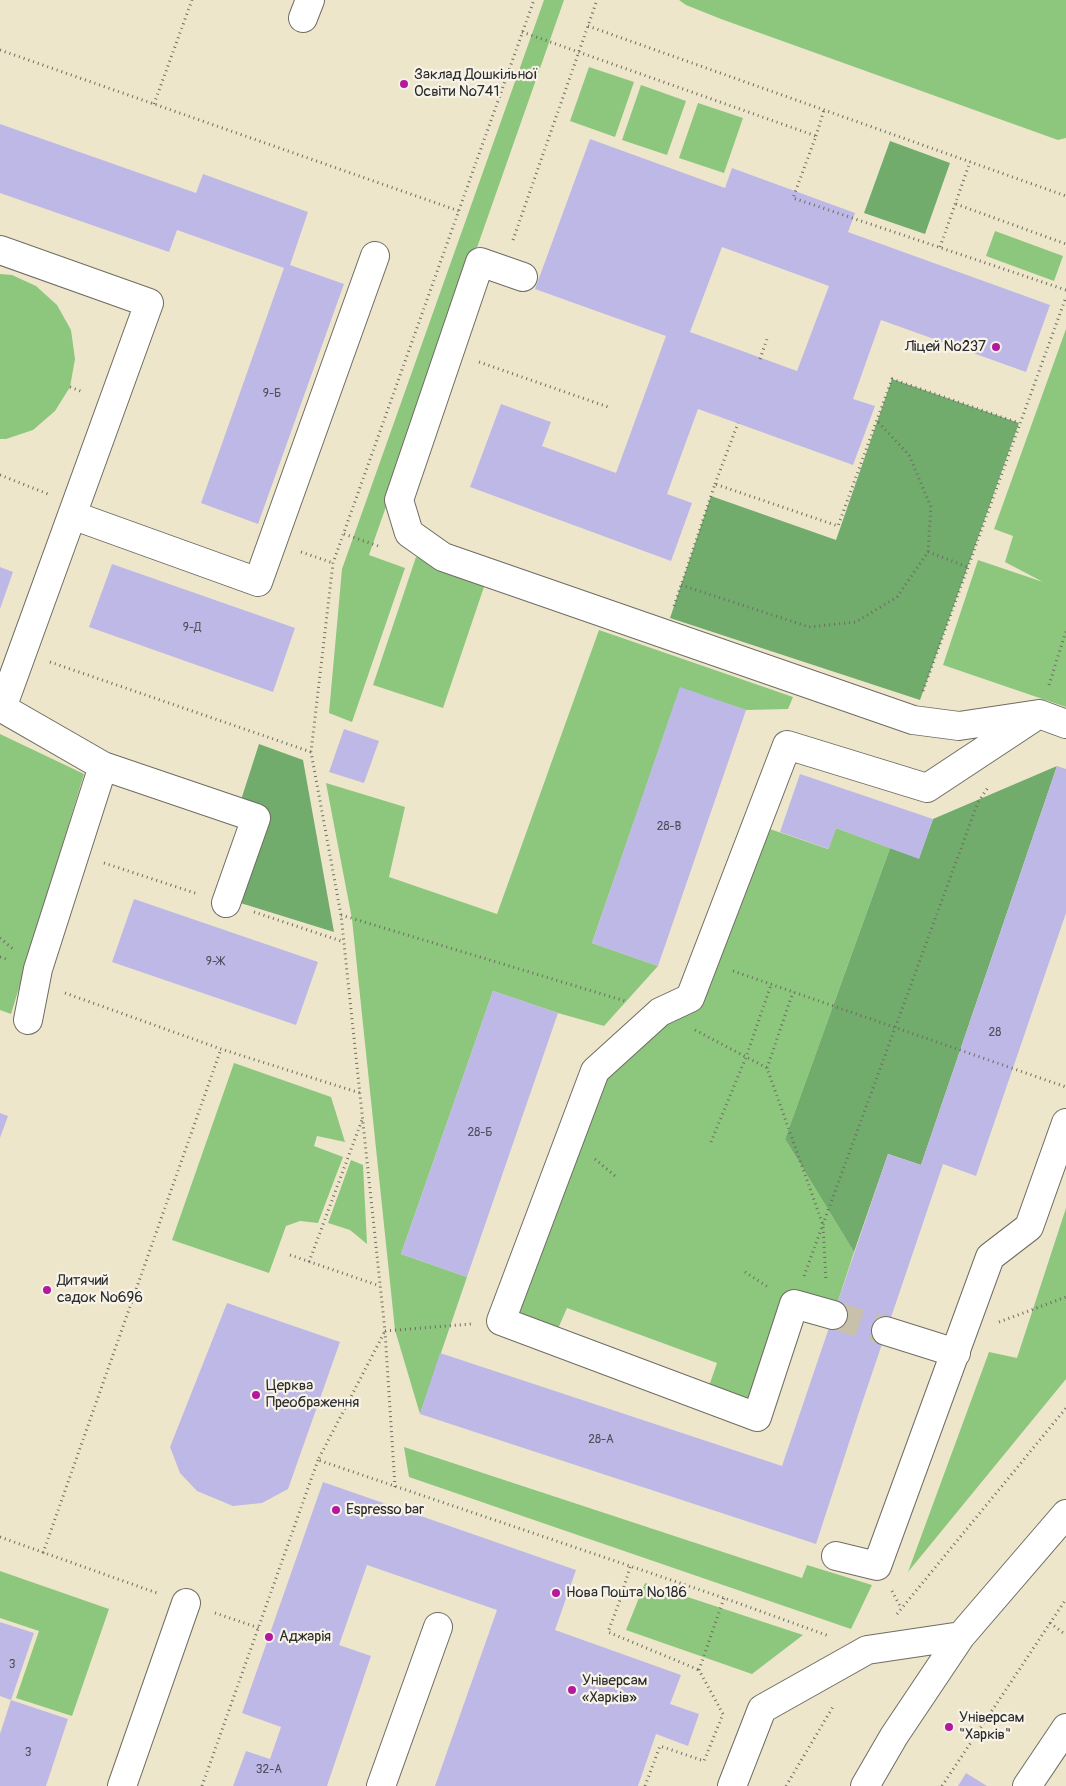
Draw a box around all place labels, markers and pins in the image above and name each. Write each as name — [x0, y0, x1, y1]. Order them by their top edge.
place label: Заклад Дошкільної Освіти №741 — [414, 66, 538, 101]
marker: Заклад Дошкільної Освіти №741 — [398, 78, 410, 90]
place label: Ліцей №237 — [905, 338, 986, 356]
marker: Ліцей №237 — [990, 341, 1002, 353]
place label: Дитячий садок №696 — [57, 1272, 143, 1307]
marker: Дитячий садок №696 — [41, 1284, 53, 1296]
place label: Церква Преображення — [266, 1377, 359, 1412]
marker: Церква Преображення — [250, 1389, 262, 1401]
place label: Espresso bar — [346, 1501, 424, 1519]
marker: Espresso bar — [330, 1504, 342, 1516]
place label: Нова Пошта №186 — [566, 1584, 687, 1602]
marker: Нова Пошта №186 — [550, 1587, 562, 1599]
place label: Аджарія — [279, 1628, 331, 1646]
marker: Аджарія — [263, 1631, 275, 1643]
place label: Універсам «Харків» — [582, 1672, 647, 1707]
marker: Універсам «Харків» — [566, 1684, 578, 1696]
place label: Універсам "Харків" — [959, 1709, 1024, 1744]
marker: Універсам "Харків" — [943, 1721, 955, 1733]

